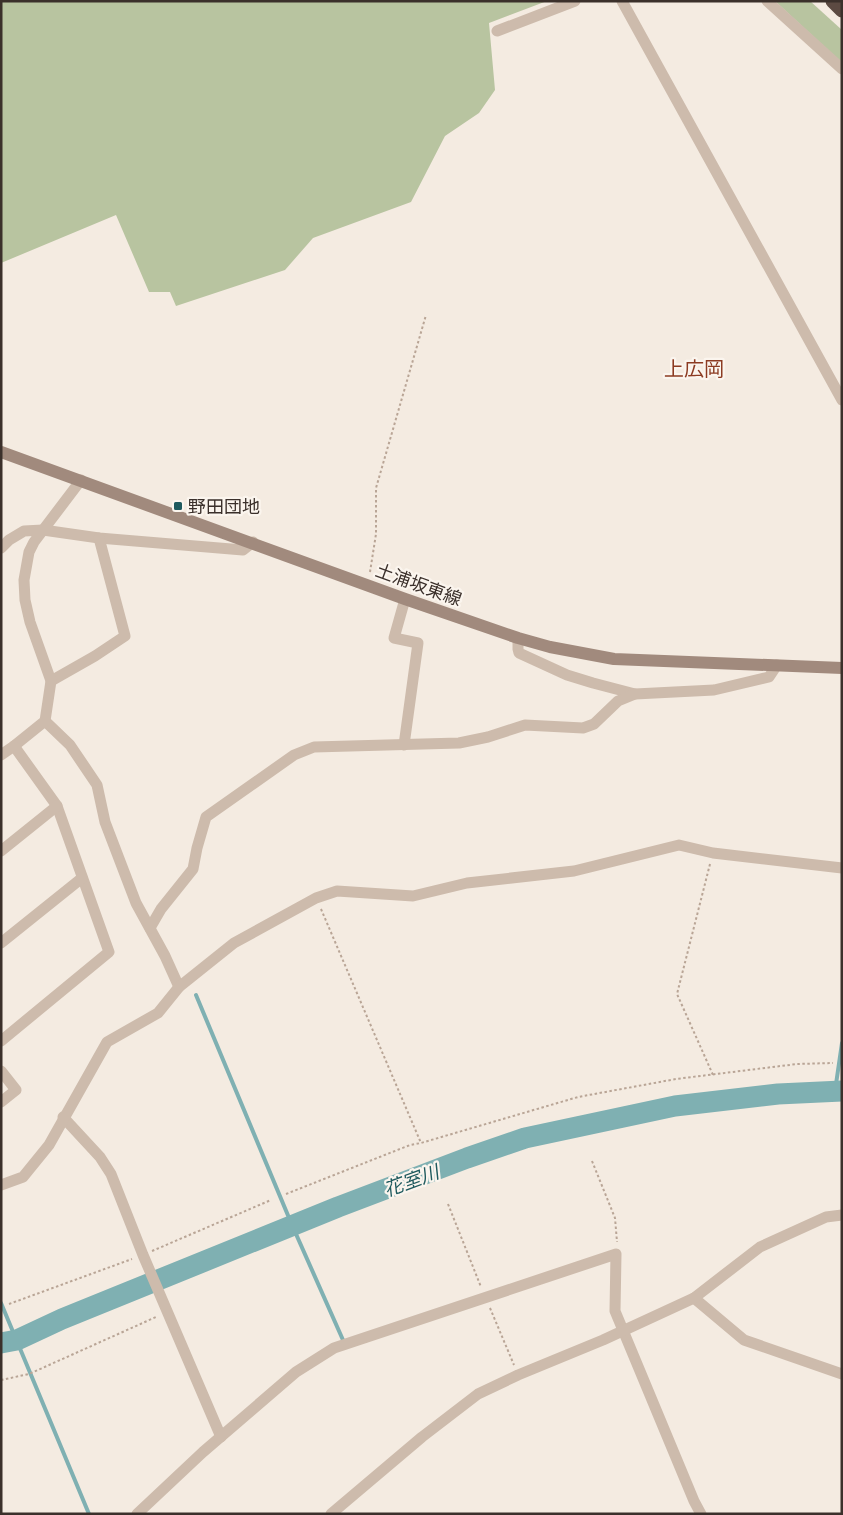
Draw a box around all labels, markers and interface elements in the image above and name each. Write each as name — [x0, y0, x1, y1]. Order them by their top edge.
district label: 上広岡 — [664, 356, 724, 380]
place label: 野田団地 — [188, 495, 260, 517]
marker: 野田団地 — [172, 500, 184, 512]
street label: 土浦坂東線 — [373, 558, 465, 610]
water label: 花室川 — [380, 1159, 444, 1201]

